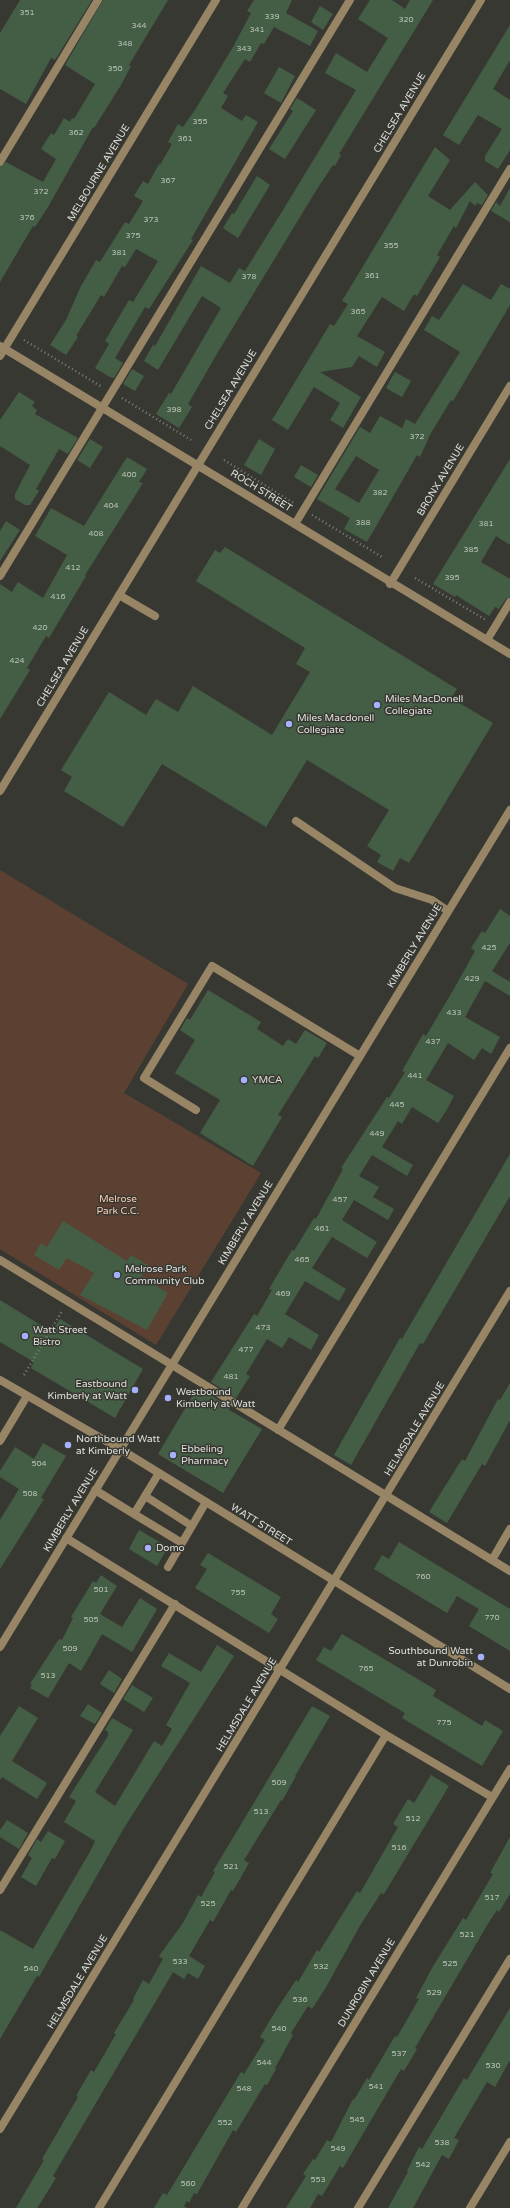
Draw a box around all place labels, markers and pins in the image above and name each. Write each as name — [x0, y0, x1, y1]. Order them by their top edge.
place label: Miles MacDonell Collegiate — [385, 693, 463, 716]
marker: Miles MacDonell Collegiate — [372, 700, 382, 710]
place label: Miles Macdonell Collegiate — [297, 712, 374, 736]
marker: Miles Macdonell Collegiate — [284, 719, 294, 729]
place label: YMCA — [252, 1074, 282, 1086]
marker: YMCA — [239, 1075, 249, 1085]
place label: Melrose Park Community Club — [125, 1263, 204, 1286]
marker: Melrose Park Community Club — [112, 1270, 122, 1280]
place label: Watt Street Bistro — [33, 1324, 87, 1348]
marker: Watt Street Bistro — [20, 1331, 30, 1341]
place label: Eastbound Kimberly at Watt — [48, 1378, 127, 1402]
marker: Eastbound Kimberly at Watt — [130, 1385, 140, 1395]
place label: Westbound Kimberly at Watt — [176, 1386, 255, 1410]
marker: Westbound Kimberly at Watt — [163, 1393, 173, 1403]
place label: Northbound Watt at Kimberly — [76, 1433, 160, 1456]
marker: Northbound Watt at Kimberly — [63, 1440, 73, 1450]
place label: Ebbeling Pharmacy — [181, 1443, 229, 1466]
marker: Ebbeling Pharmacy — [168, 1450, 178, 1460]
place label: Domo — [156, 1542, 185, 1554]
marker: Domo — [143, 1543, 153, 1553]
place label: Southbound Watt at Dunrobin — [388, 1645, 473, 1668]
marker: Southbound Watt at Dunrobin — [476, 1652, 486, 1662]

